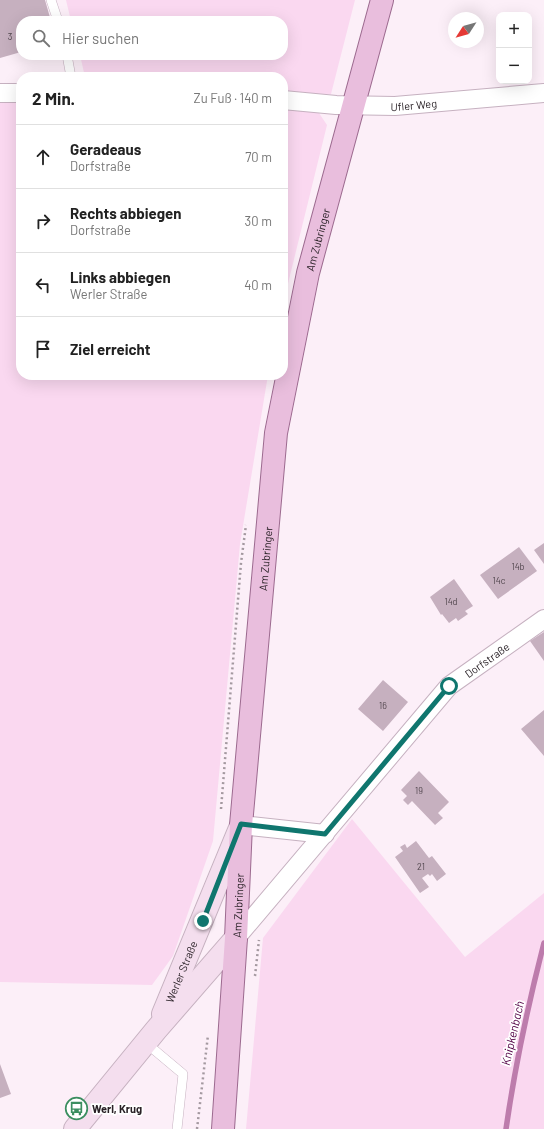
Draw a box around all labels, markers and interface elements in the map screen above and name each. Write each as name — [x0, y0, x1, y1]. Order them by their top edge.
north arrow — [448, 12, 484, 48]
map controls — [496, 12, 532, 84]
button: + — [496, 12, 532, 48]
search box — [16, 16, 288, 60]
icon: search — [30, 27, 52, 49]
text: Hier suchen — [62, 29, 139, 47]
house number: 3 — [8, 31, 13, 42]
button: − — [496, 48, 532, 84]
text: 2 Min. — [32, 88, 75, 108]
text: Zu Fuß · 140 m — [194, 90, 272, 106]
street label: Ufler Weg — [390, 96, 438, 113]
text: Geradeaus — [70, 140, 141, 158]
icon: ahead — [32, 146, 54, 168]
text: 70 m — [245, 149, 272, 165]
text: Dorfstraße — [70, 158, 131, 174]
text: Rechts abbiegen — [70, 204, 181, 222]
street label: Am Zubringer — [302, 207, 332, 272]
icon: right — [32, 210, 54, 232]
text: 30 m — [245, 213, 272, 229]
text: Dorfstraße — [70, 222, 131, 238]
text: Links abbiegen — [70, 268, 171, 286]
icon: left — [32, 274, 54, 296]
text: 40 m — [244, 277, 272, 293]
text: Werler Straße — [70, 286, 148, 302]
icon: arrive — [32, 338, 54, 360]
text: Ziel erreicht — [70, 340, 151, 358]
street label: Am Zubringer — [255, 526, 274, 591]
house number: 14b — [511, 561, 525, 572]
house number: 14c — [493, 575, 506, 586]
house number: 14d — [444, 596, 458, 607]
street label: Dorfstraße — [462, 639, 512, 680]
route start — [440, 677, 458, 695]
house number: 16 — [379, 700, 387, 711]
house number: 19 — [415, 785, 423, 796]
house number: 21 — [417, 861, 425, 872]
street label: Am Zubringer — [230, 873, 245, 938]
route end — [194, 912, 212, 930]
street label: Werler Straße — [162, 939, 199, 1004]
water label: Knipkenbach — [498, 999, 526, 1067]
bus stop icon: Werl, Krug — [64, 1095, 90, 1121]
place label: Werl, Krug — [92, 1102, 142, 1115]

